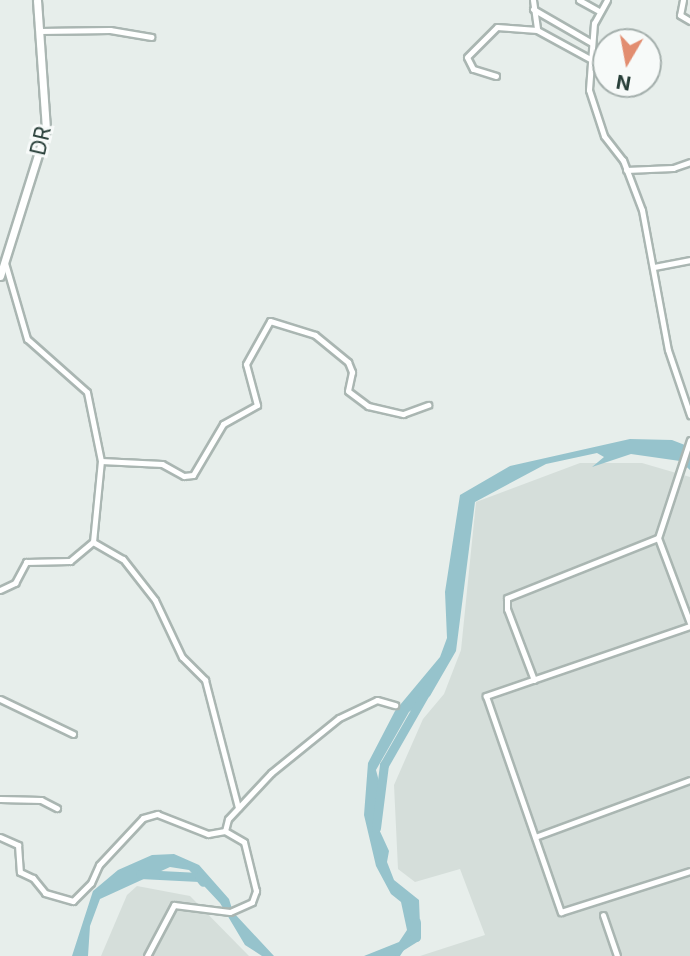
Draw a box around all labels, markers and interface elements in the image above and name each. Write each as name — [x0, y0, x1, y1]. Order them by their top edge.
north arrow — [592, 28, 662, 98]
text: N — [614, 70, 633, 95]
street label: DR — [25, 124, 57, 158]

